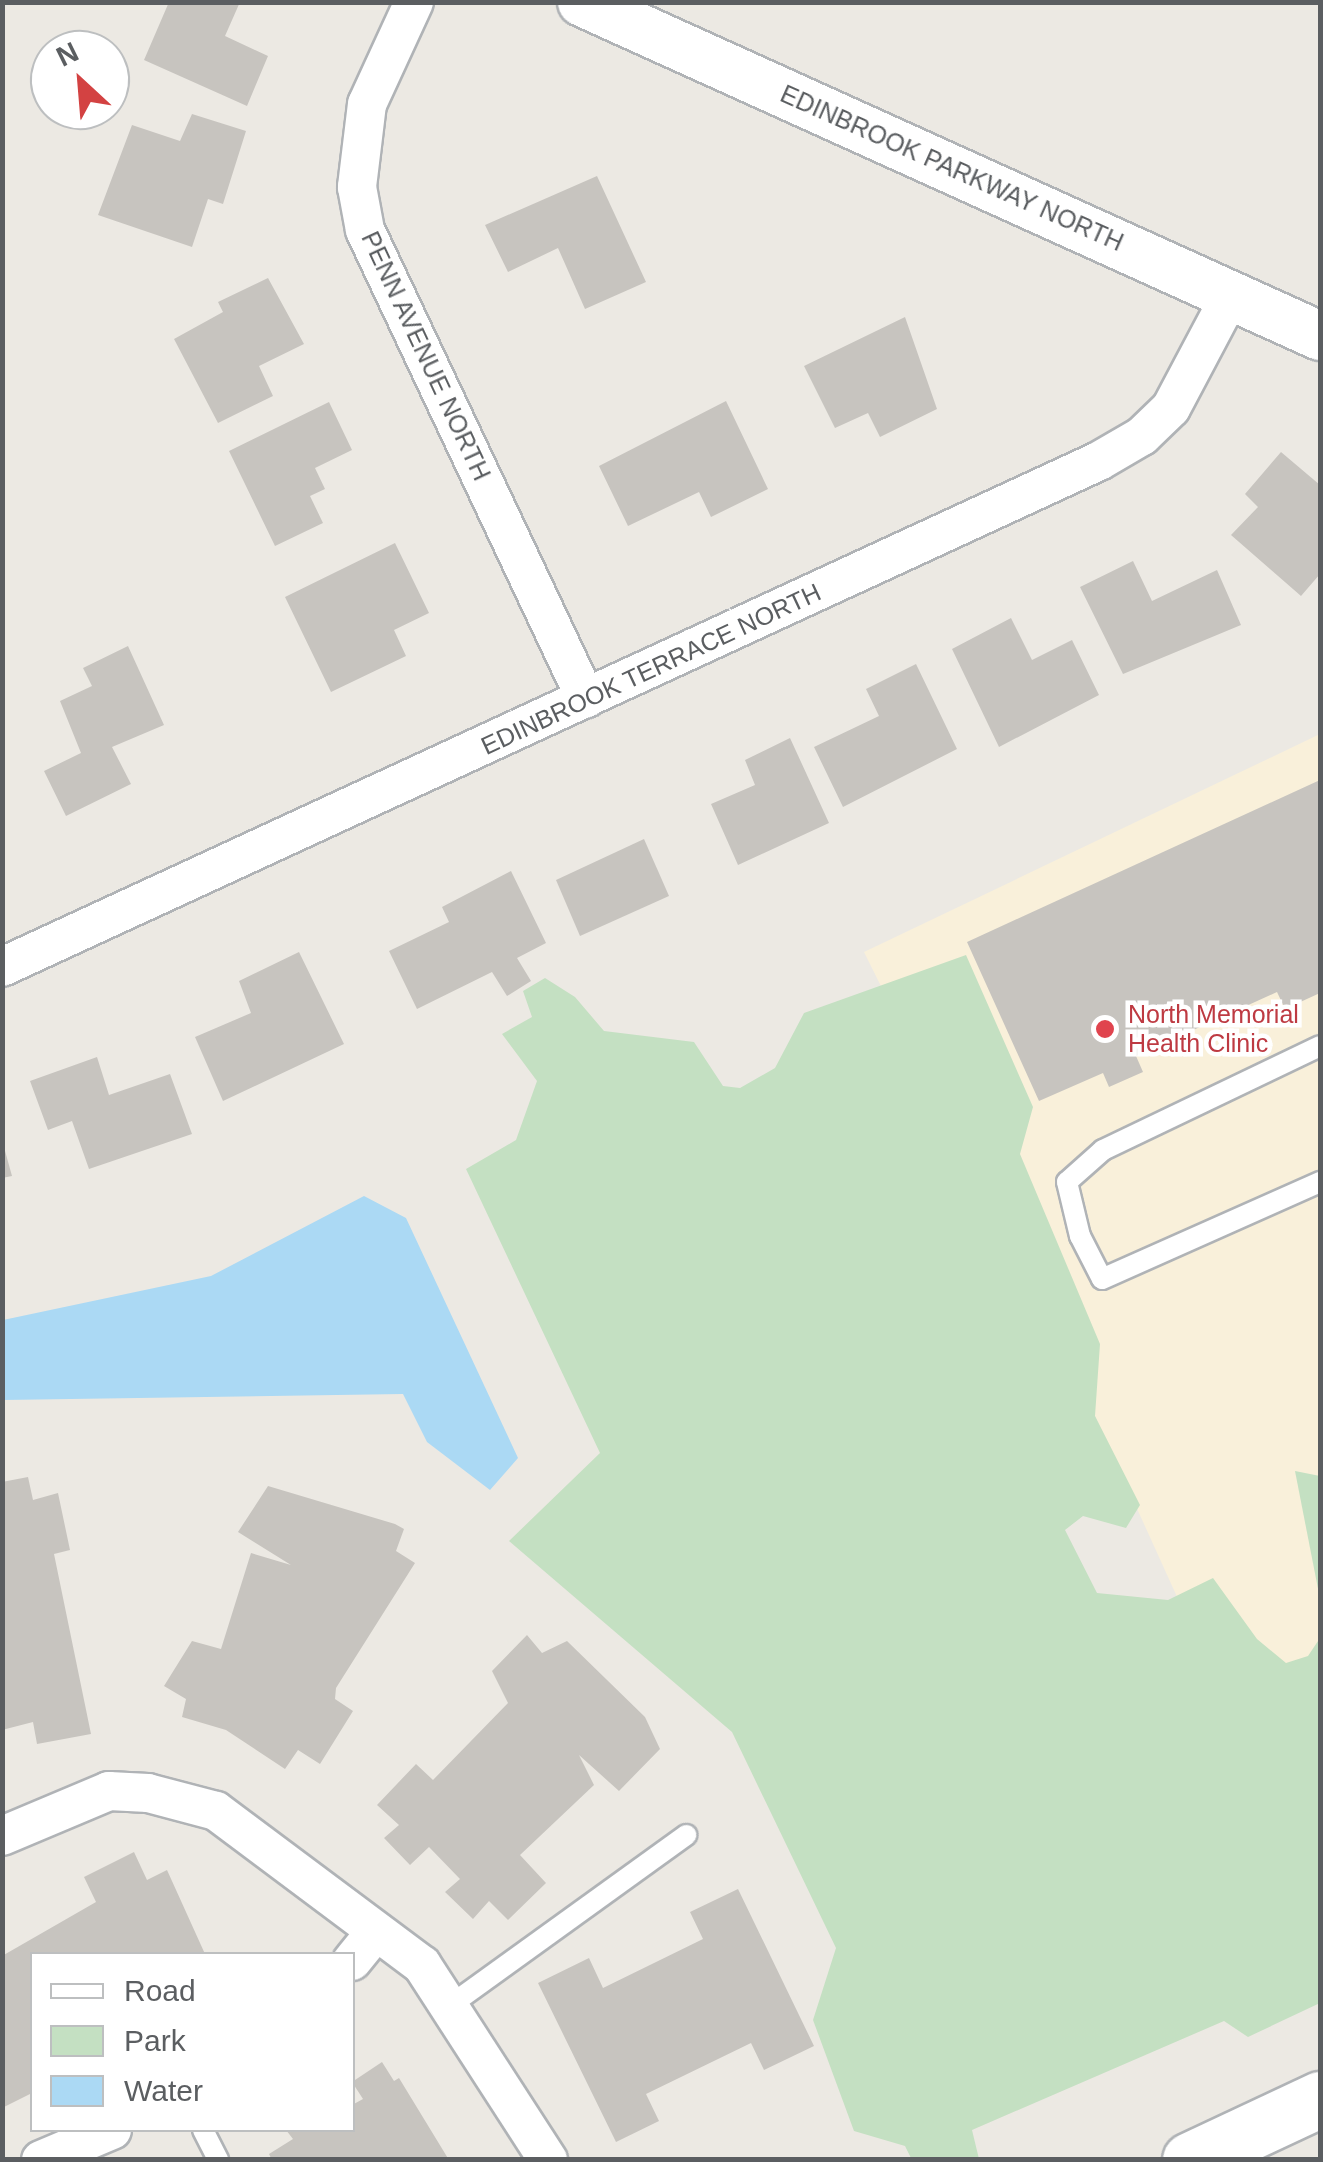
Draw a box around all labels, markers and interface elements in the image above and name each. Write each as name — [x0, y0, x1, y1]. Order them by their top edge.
north arrow — [30, 30, 130, 130]
text: N — [52, 36, 83, 73]
street label: EDINBROOK PARKWAY NORTH — [776, 78, 1128, 258]
street label: PENN AVENUE NORTH — [355, 226, 497, 486]
street label: EDINBROOK TERRACE NORTH — [476, 577, 826, 761]
place label: North Memorial Health Clinic — [1128, 1000, 1299, 1059]
marker: North Memorial Health Clinic — [1092, 1016, 1118, 1042]
legend — [30, 1952, 355, 2132]
text: Road — [124, 1974, 196, 2007]
text: Park — [124, 2024, 186, 2057]
text: Water — [124, 2074, 203, 2107]

